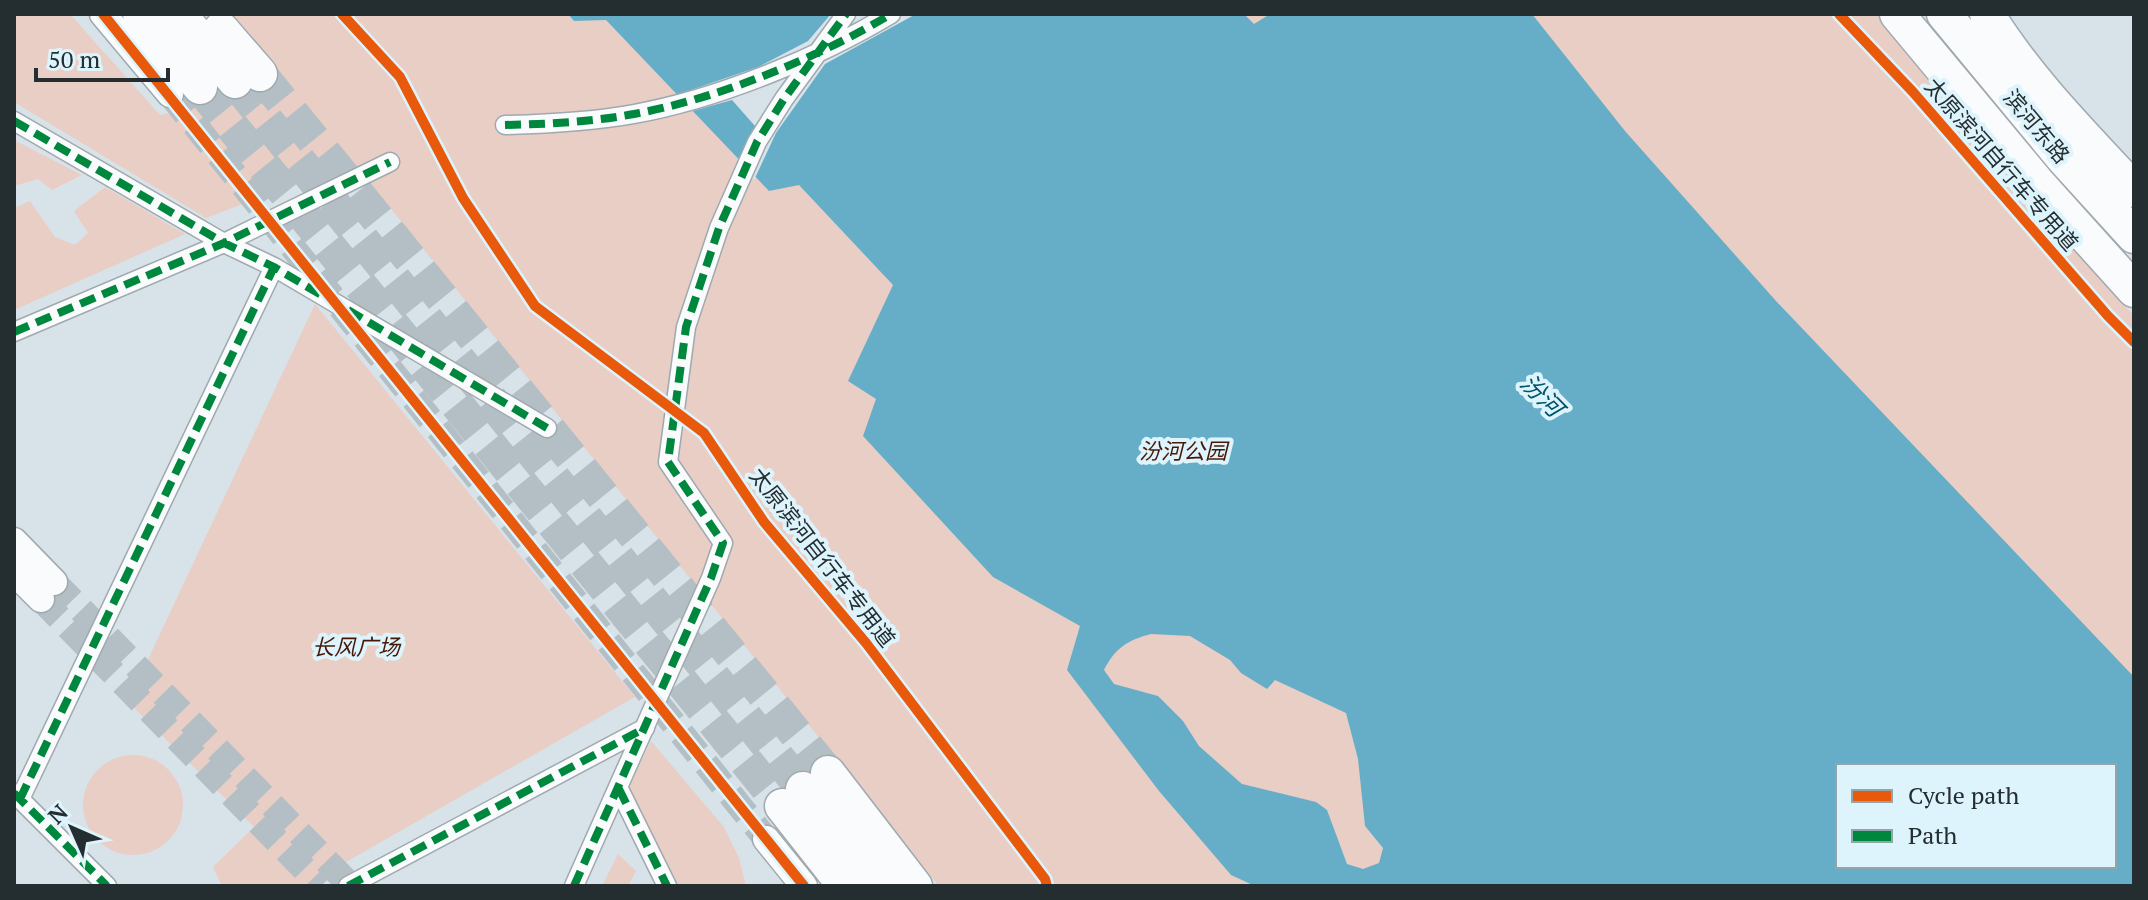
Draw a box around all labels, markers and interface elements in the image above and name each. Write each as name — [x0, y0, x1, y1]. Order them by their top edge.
scale bar — [36, 32, 168, 82]
text: 50 m — [48, 43, 100, 75]
street label: 太原滨河自行车专用道 — [1919, 71, 2085, 257]
street label: 滨河东路 — [1998, 83, 2076, 169]
water label: 汾河 — [1514, 367, 1573, 426]
park label: 汾河公园 — [1139, 436, 1230, 465]
street label: 太原滨河自行车专用道 — [744, 461, 902, 653]
park label: 长风广场 — [312, 632, 402, 661]
legend — [1836, 764, 2116, 868]
text: Cycle path — [1908, 779, 2019, 811]
north arrow — [32, 788, 112, 868]
text: N — [41, 797, 74, 830]
text: Path — [1908, 819, 1957, 851]

